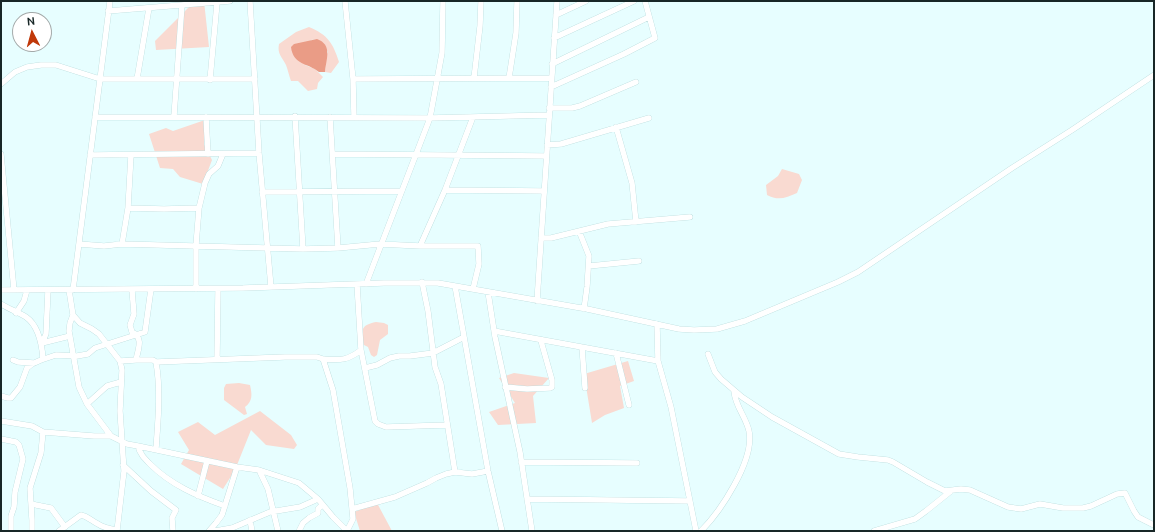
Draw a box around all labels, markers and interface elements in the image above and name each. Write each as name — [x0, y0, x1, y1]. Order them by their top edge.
north arrow — [12, 12, 52, 52]
text: N — [26, 15, 36, 27]

